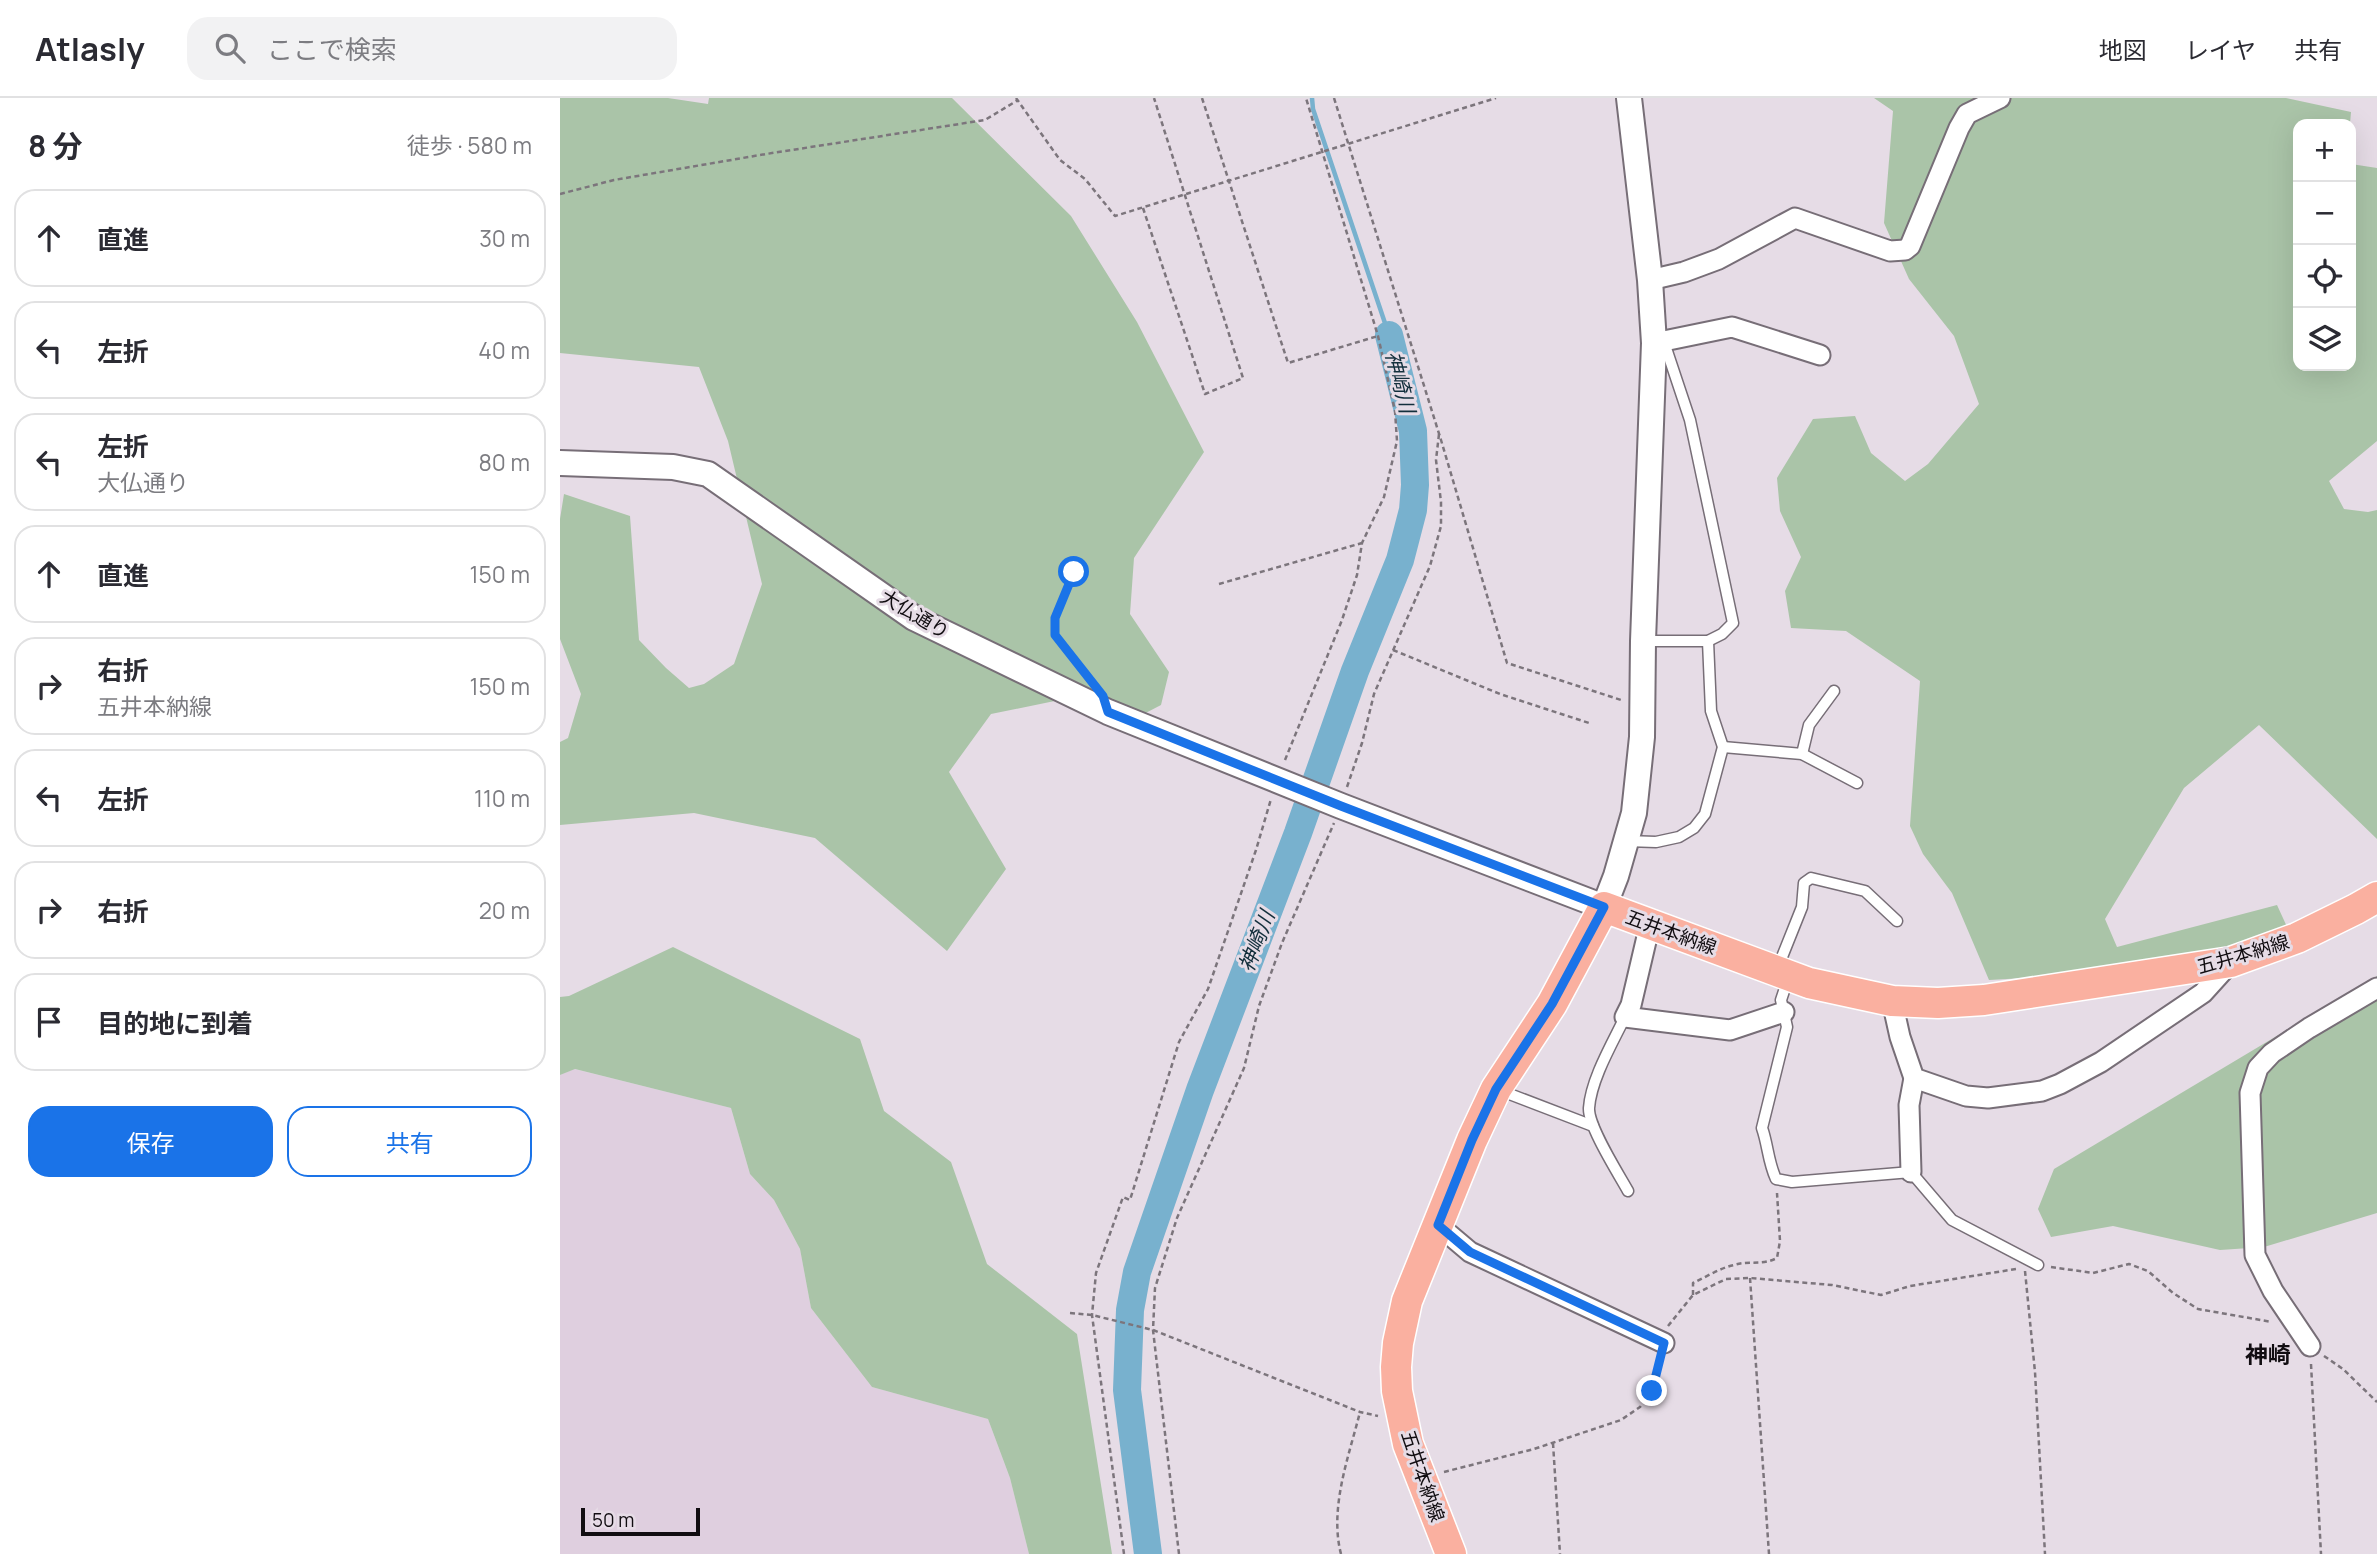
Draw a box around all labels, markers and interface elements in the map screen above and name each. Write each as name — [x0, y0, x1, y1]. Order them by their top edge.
search box — [187, 17, 677, 80]
text: Atlasly — [35, 26, 145, 71]
icon: search — [211, 29, 249, 67]
text: ここで検索 — [267, 31, 397, 67]
text: 地図 — [2099, 33, 2147, 66]
text: レイヤ — [2185, 33, 2256, 66]
text: 共有 — [2294, 33, 2342, 66]
map controls — [2293, 119, 2356, 371]
button: + — [2293, 119, 2356, 182]
text: 8 分 — [28, 125, 82, 166]
text: 徒歩 · 580 m — [407, 129, 532, 161]
button: − — [2293, 182, 2356, 245]
icon: ahead — [30, 219, 68, 257]
text: 直進 — [97, 221, 149, 257]
text: 30 m — [479, 222, 530, 254]
button: locate — [2293, 245, 2356, 308]
button: layers — [2293, 308, 2356, 371]
icon: left — [30, 331, 68, 369]
text: 左折 — [97, 333, 149, 369]
text: 40 m — [478, 334, 530, 366]
water label: 神崎川 — [1380, 348, 1423, 418]
text: 左折 — [97, 428, 149, 464]
icon: left — [30, 443, 68, 481]
text: 80 m — [479, 446, 530, 478]
text: 大仏通り — [97, 466, 189, 498]
icon: ahead — [30, 555, 68, 593]
route start — [1058, 556, 1089, 587]
text: 直進 — [97, 557, 149, 593]
text: 150 m — [470, 558, 530, 590]
street label: 大仏通り — [876, 583, 954, 645]
text: 右折 — [97, 652, 149, 688]
icon: right — [30, 667, 68, 705]
text: 150 m — [470, 670, 530, 702]
text: 五井本納線 — [97, 690, 212, 722]
icon: left — [30, 779, 68, 817]
text: 左折 — [97, 781, 149, 817]
text: 110 m — [474, 782, 530, 814]
icon: right — [30, 891, 68, 929]
text: 右折 — [97, 893, 149, 929]
text: 20 m — [479, 894, 530, 926]
street label: 五井本納線 — [1622, 904, 1720, 960]
water label: 神崎川 — [1232, 905, 1281, 975]
street label: 五井本納線 — [2194, 928, 2292, 980]
icon: arrive — [30, 1003, 68, 1041]
text: 目的地に到着 — [97, 1005, 253, 1041]
button: 保存 — [28, 1106, 273, 1177]
button: 共有 — [287, 1106, 532, 1177]
district label: 神崎 — [2245, 1338, 2291, 1370]
route end — [1636, 1375, 1667, 1406]
street label: 五井本納線 — [1395, 1427, 1451, 1525]
scale bar — [581, 1505, 700, 1537]
text: 50 m — [592, 1507, 634, 1533]

